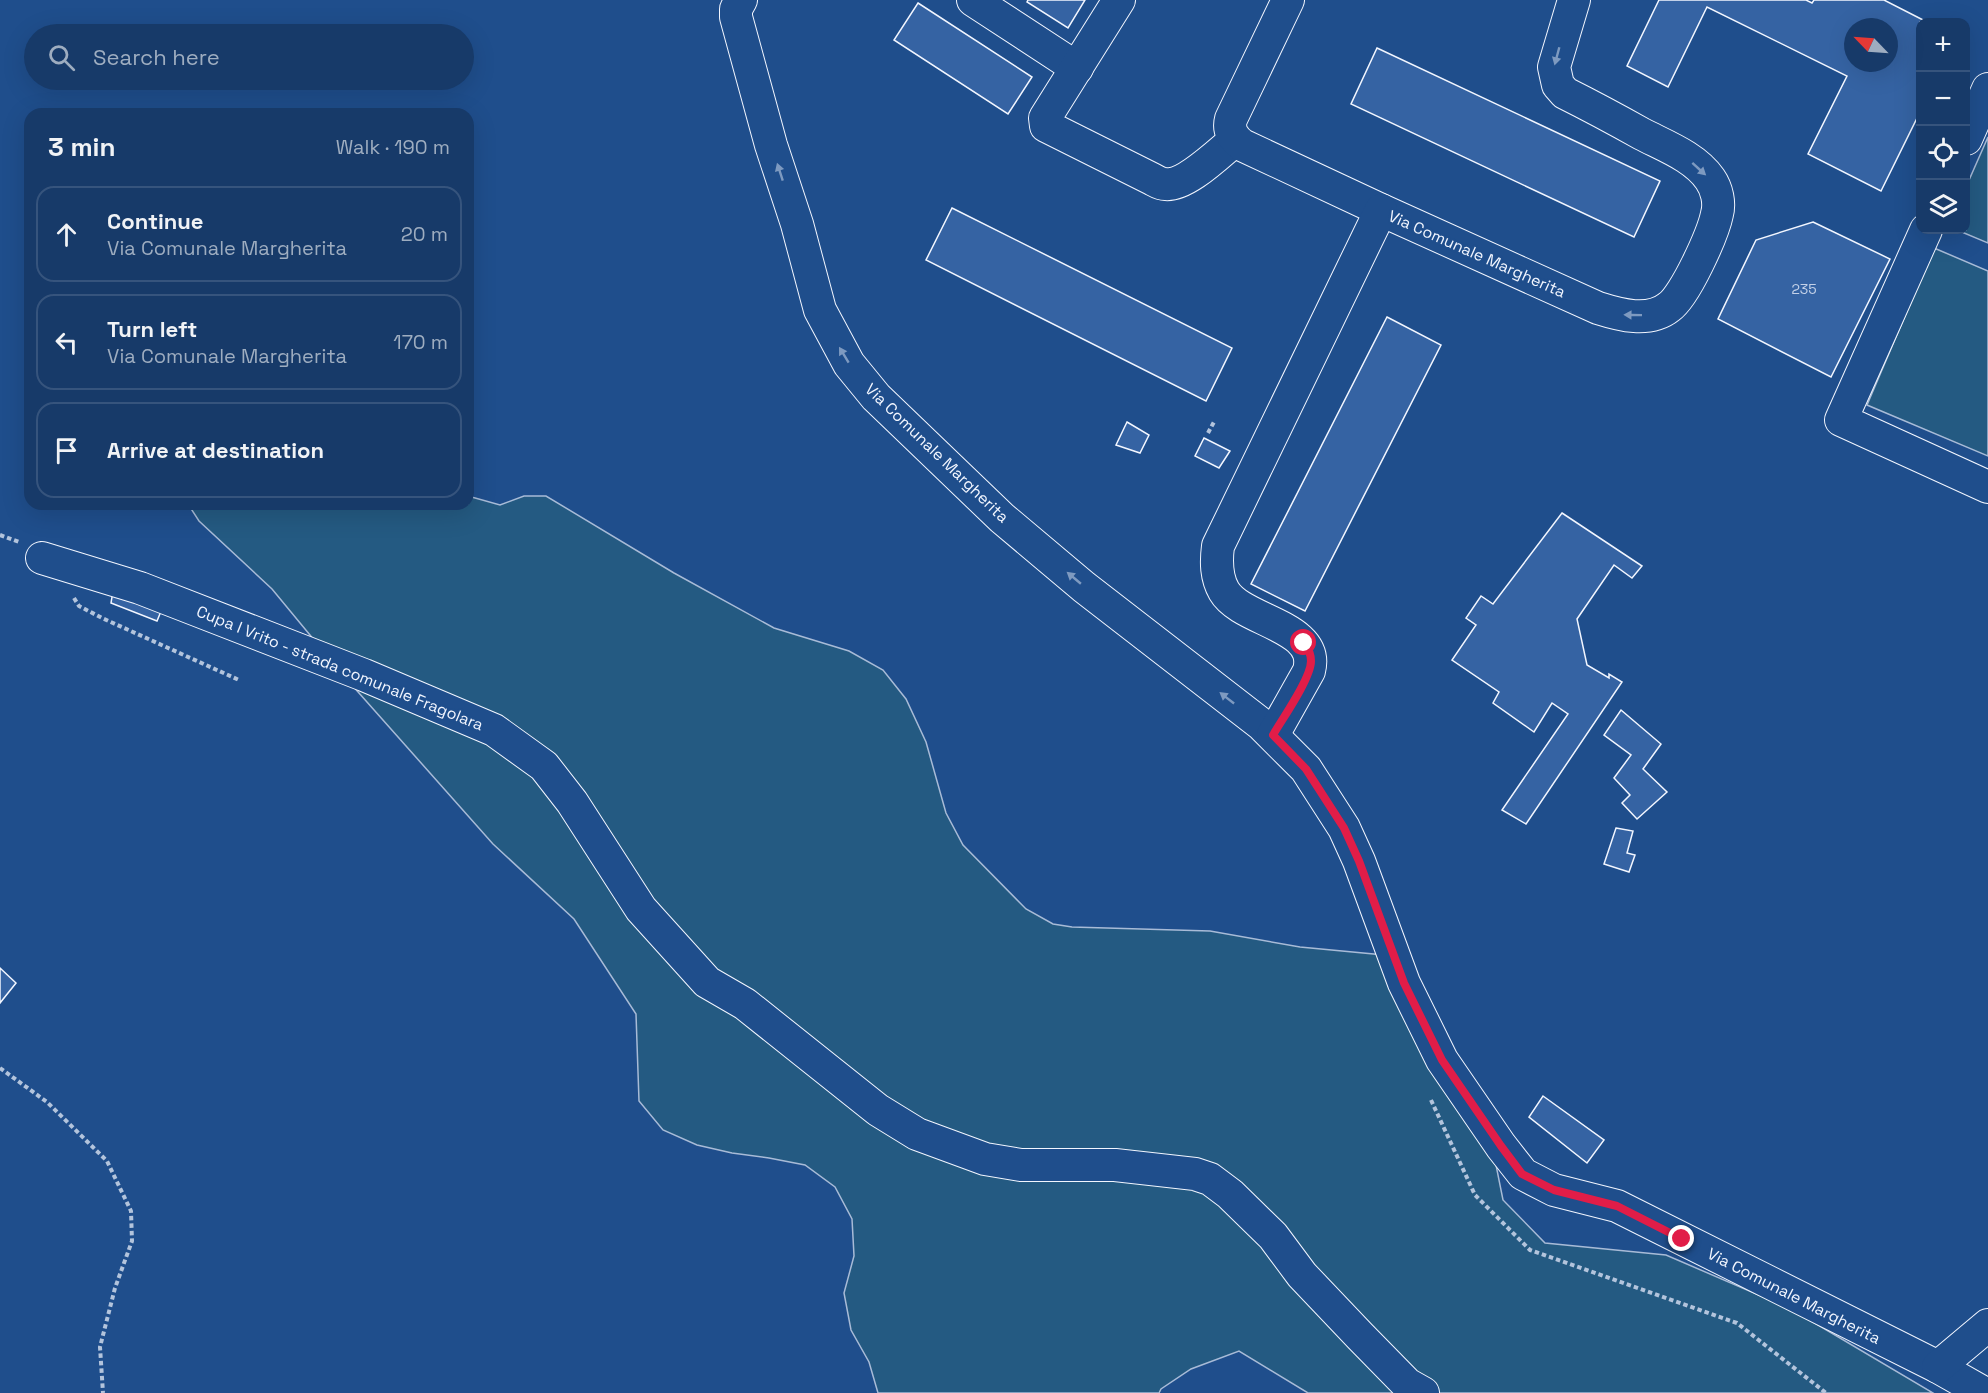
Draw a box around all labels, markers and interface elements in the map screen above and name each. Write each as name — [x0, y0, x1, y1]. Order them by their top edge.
north arrow — [1844, 18, 1898, 72]
map controls — [1916, 18, 1970, 234]
button: + — [1916, 18, 1970, 72]
search box — [24, 24, 474, 90]
icon: search — [45, 41, 78, 74]
text: Search here — [93, 43, 220, 71]
one-way arrow — [1552, 47, 1562, 65]
button: − — [1916, 72, 1970, 126]
button: locate — [1916, 126, 1970, 180]
text: 3 min — [48, 130, 116, 164]
text: Walk · 190 m — [336, 134, 450, 160]
one-way arrow — [1692, 162, 1707, 176]
one-way arrow — [774, 163, 784, 181]
button: layers — [1916, 180, 1970, 234]
street label: Via Comunale Margherita — [1385, 205, 1569, 303]
text: Continue — [107, 207, 203, 235]
icon: ahead — [50, 218, 83, 251]
text: 20 m — [401, 221, 448, 247]
text: Via Comunale Margherita — [107, 235, 347, 261]
house number: 235 — [1791, 280, 1817, 298]
one-way arrow — [1624, 310, 1643, 320]
text: Turn left — [107, 315, 197, 343]
icon: left — [50, 326, 83, 359]
text: 170 m — [393, 329, 448, 355]
text: Via Comunale Margherita — [107, 343, 347, 369]
one-way arrow — [839, 346, 849, 363]
street label: Via Comunale Margherita — [861, 379, 1013, 527]
icon: arrive — [50, 434, 83, 467]
text: Arrive at destination — [107, 436, 324, 464]
one-way arrow — [1066, 572, 1081, 585]
street label: Cupa I Vrito - strada comunale Fragolara — [193, 601, 487, 735]
route start — [1290, 629, 1316, 655]
one-way arrow — [1220, 693, 1235, 705]
route end — [1668, 1225, 1694, 1251]
street label: Via Comunale Margherita — [1704, 1243, 1884, 1349]

